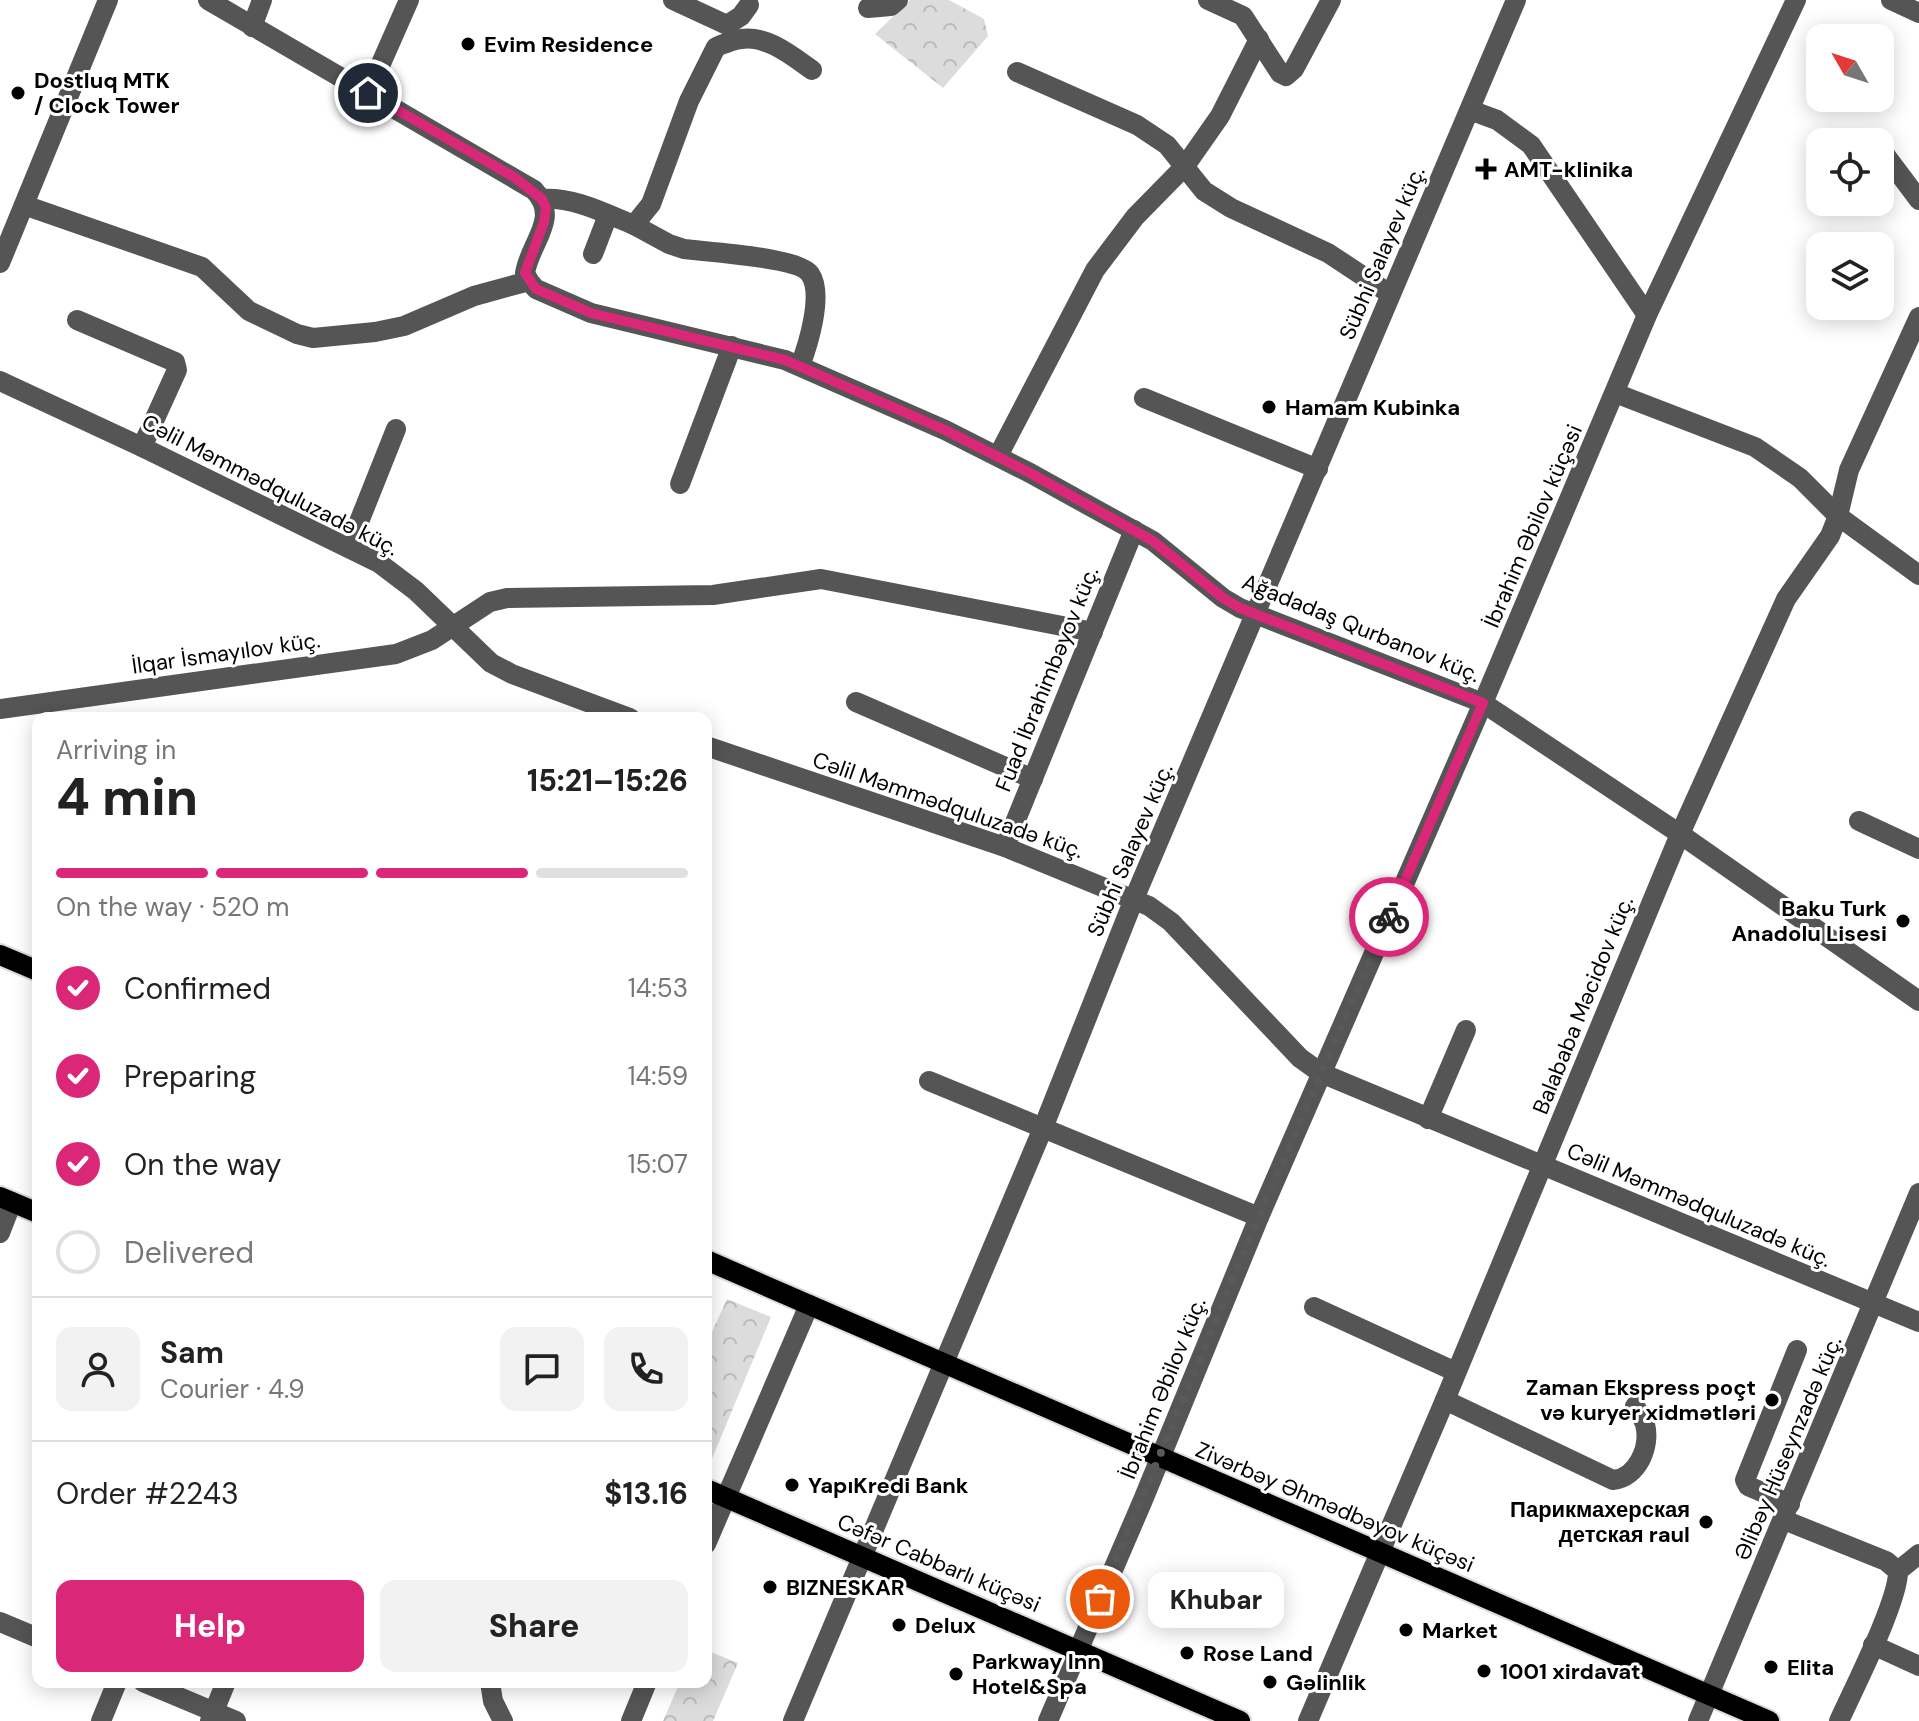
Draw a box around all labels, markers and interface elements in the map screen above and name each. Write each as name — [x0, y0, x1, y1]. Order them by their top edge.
north arrow — [1806, 24, 1894, 112]
map controls — [1806, 24, 1894, 320]
place label: Evim Residence — [484, 30, 653, 59]
marker: Evim Residence — [459, 35, 477, 53]
pin — [334, 59, 402, 127]
place label: Dostluq MTK / Clock Tower — [34, 66, 179, 120]
icon: home — [346, 71, 390, 115]
marker: Dostluq MTK / Clock Tower — [9, 84, 27, 102]
button: locate — [1806, 128, 1894, 216]
place label: AMT-klinika — [1504, 155, 1633, 184]
marker: AMT-klinika — [1475, 158, 1497, 180]
street label: Sübhi Salayev küç. — [1332, 162, 1432, 344]
button: layers — [1806, 232, 1894, 320]
place label: Hamam Kubinka — [1285, 393, 1460, 422]
marker: Hamam Kubinka — [1260, 398, 1278, 416]
street label: Cəlil Məmmədquluzadə küç. — [137, 408, 403, 562]
street label: İbrahim Əbilov küçəsi — [1477, 420, 1589, 632]
street label: Fuad İbrahimbəyov küç. — [989, 562, 1105, 796]
street label: Ağadadaş Qurbanov küç. — [1238, 567, 1484, 689]
street label: İlqar İsmayılov küç. — [130, 625, 322, 681]
text: Arriving in — [56, 733, 176, 767]
street label: Cəlil Məmmədquluzadə küç. — [809, 745, 1087, 865]
street label: Sübhi Salayev küç. — [1080, 759, 1180, 941]
text: 15:21–15:26 — [527, 761, 688, 800]
text: 4 min — [56, 763, 198, 831]
courier — [1349, 877, 1429, 957]
text: On the way · 520 m — [56, 890, 289, 924]
street label: Balababa Məcidov küç. — [1526, 892, 1640, 1118]
place label: Baku Turk Anadolu Lisesi — [1732, 894, 1887, 948]
icon: bike — [1367, 895, 1411, 939]
marker: Baku Turk Anadolu Lisesi — [1894, 912, 1912, 930]
icon: check — [56, 966, 100, 1010]
text: Confirmed — [124, 969, 271, 1008]
text: 14:53 — [628, 971, 688, 1005]
icon: check — [56, 1054, 100, 1098]
text: Preparing — [124, 1057, 256, 1096]
text: 14:59 — [627, 1059, 688, 1093]
street label: Cəlil Məmmədquluzadə küç. — [1562, 1136, 1836, 1274]
icon: check — [56, 1142, 100, 1186]
text: On the way — [124, 1145, 281, 1184]
text: 15:07 — [627, 1147, 688, 1181]
text: Delivered — [124, 1233, 254, 1272]
street label: İbrahim Əbilov küç. — [1113, 1293, 1213, 1483]
button: person — [56, 1327, 140, 1411]
button: chat — [500, 1327, 584, 1411]
button: phone — [604, 1327, 688, 1411]
street label: Əlibəy Hüseynzadə küç. — [1728, 1332, 1848, 1564]
text: Sam — [160, 1333, 224, 1372]
text: Courier · 4.9 — [160, 1372, 305, 1406]
place label: Zaman Ekspress poçt və kuryer xidmətləri — [1526, 1373, 1756, 1427]
marker: Zaman Ekspress poçt və kuryer xidmətləri — [1763, 1391, 1781, 1409]
street label: Zivərbəy Əhmədbəyov küçəsi — [1191, 1435, 1479, 1579]
place label: YapıKredi Bank — [808, 1471, 969, 1500]
text: Order #2243 — [56, 1474, 239, 1513]
text: $13.16 — [604, 1474, 688, 1513]
marker: YapıKredi Bank — [783, 1476, 801, 1494]
place label: Парикмахерская детская raul — [1510, 1495, 1690, 1549]
street label: Cəfər Cabbarlı küçəsi — [833, 1507, 1045, 1619]
marker: Парикмахерская детская raul — [1697, 1513, 1715, 1531]
pin — [1066, 1565, 1134, 1633]
callout: Khubar — [1148, 1571, 1284, 1627]
place label: BIZNESKAR — [786, 1573, 905, 1602]
icon: bag — [1078, 1577, 1122, 1621]
marker: BIZNESKAR — [761, 1578, 779, 1596]
button: Help — [56, 1580, 364, 1672]
button: Share — [380, 1580, 688, 1672]
text: Khubar — [1170, 1583, 1262, 1617]
place label: Delux — [915, 1611, 976, 1640]
marker: Delux — [890, 1616, 908, 1634]
place label: Market — [1422, 1616, 1498, 1645]
marker: Market — [1397, 1621, 1415, 1639]
place label: Rose Land — [1203, 1639, 1313, 1668]
marker: Rose Land — [1178, 1644, 1196, 1662]
place label: Parkway Inn Hotel&Spa — [972, 1647, 1101, 1701]
place label: Elita — [1787, 1653, 1834, 1682]
place label: 1001 xirdavat — [1500, 1657, 1641, 1686]
marker: Elita — [1762, 1658, 1780, 1676]
marker: 1001 xirdavat — [1475, 1662, 1493, 1680]
marker: Parkway Inn Hotel&Spa — [947, 1665, 965, 1683]
place label: Gəlinlik — [1286, 1668, 1367, 1697]
marker: Gəlinlik — [1261, 1673, 1279, 1691]

